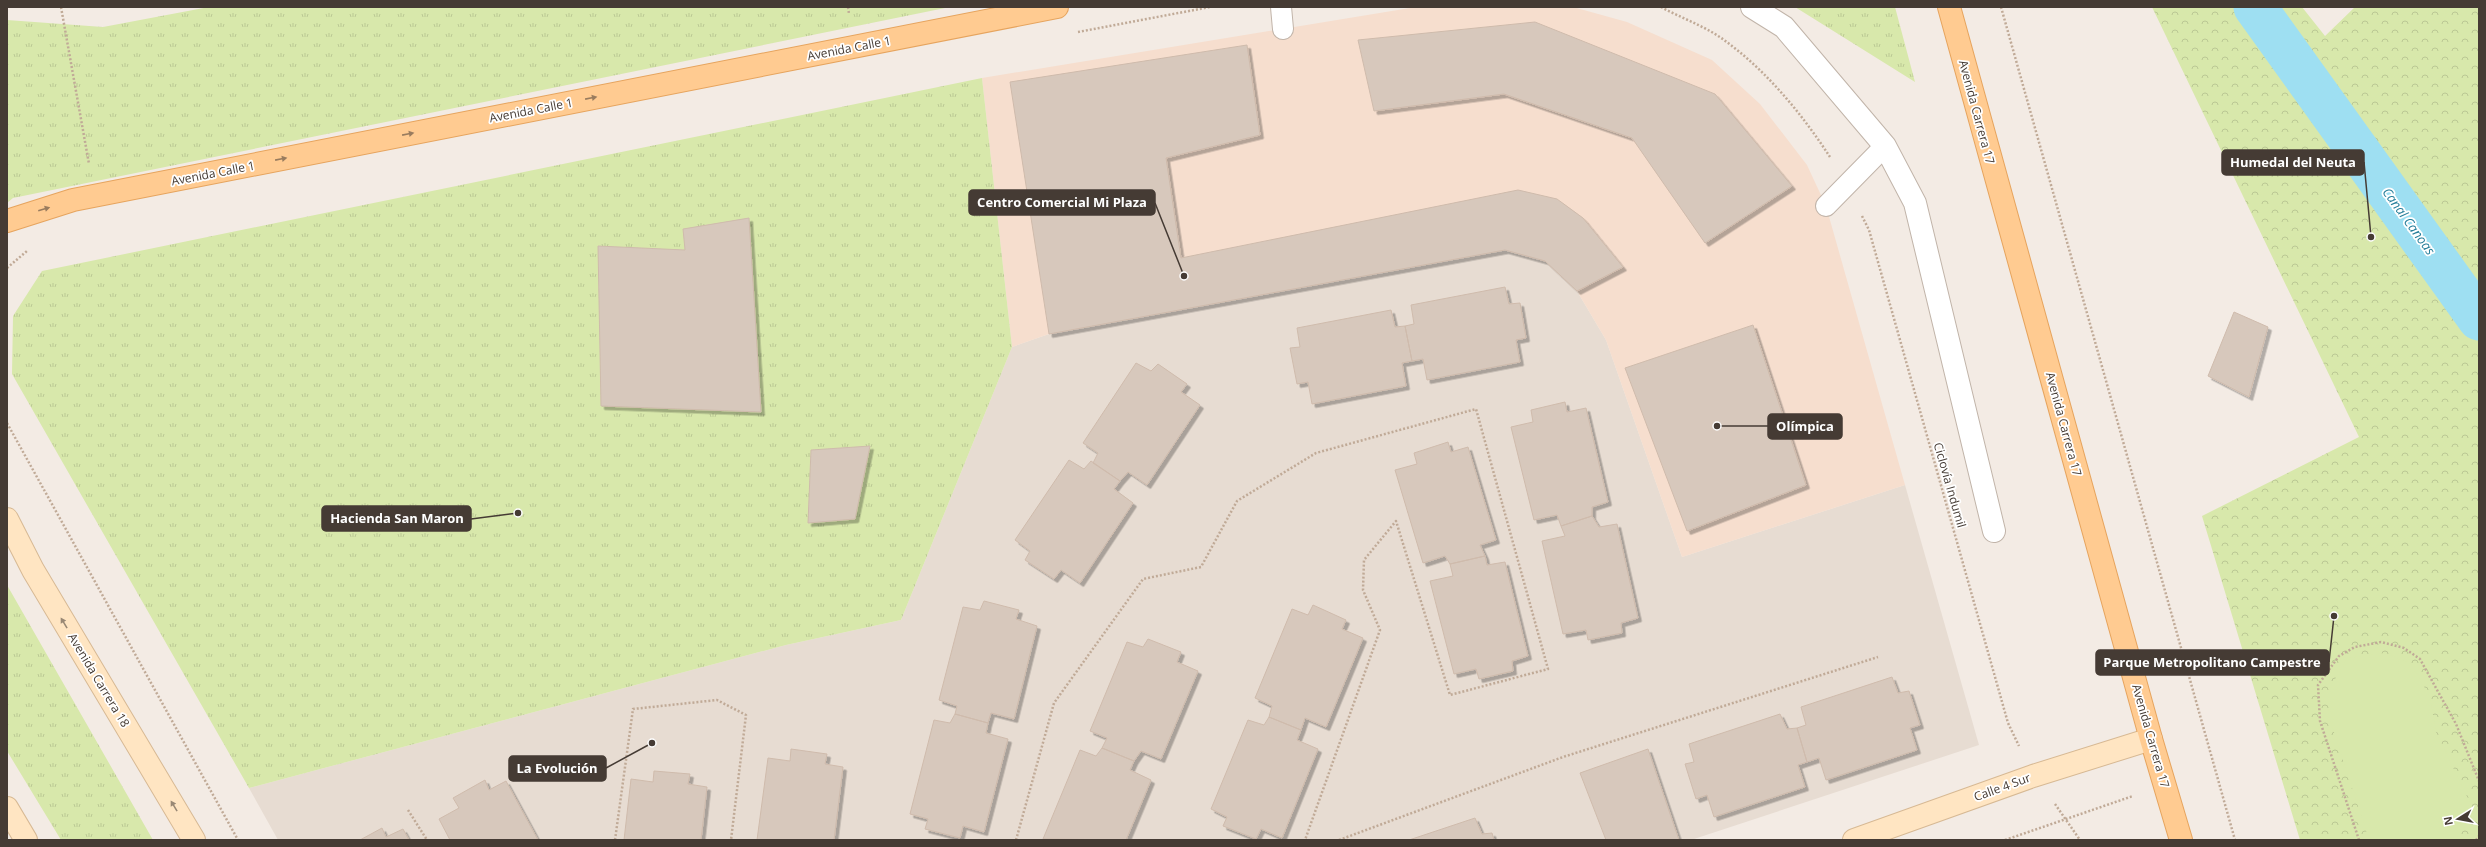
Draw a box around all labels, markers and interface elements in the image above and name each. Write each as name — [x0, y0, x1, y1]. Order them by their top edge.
street label: Avenida Calle 1 — [806, 32, 892, 64]
street label: Avenida Carrera 17 — [1955, 58, 1999, 166]
street label: Avenida Calle 1 — [488, 94, 574, 126]
one-way arrow — [585, 95, 597, 101]
one-way arrow — [402, 131, 414, 137]
callout: Humedal del Neuta — [2222, 150, 2364, 175]
text: Humedal del Neuta — [2230, 153, 2356, 171]
one-way arrow — [275, 156, 287, 162]
street label: Avenida Calle 1 — [170, 157, 256, 189]
water label: Canal Canoas — [2378, 184, 2440, 259]
callout: Centro Comercial Mi Plaza — [969, 190, 1155, 215]
text: Centro Comercial Mi Plaza — [977, 193, 1147, 211]
one-way arrow — [38, 205, 50, 211]
street label: Avenida Carrera 17 — [2042, 370, 2086, 478]
callout: Olímpica — [1768, 414, 1842, 439]
text: Olímpica — [1776, 417, 1834, 435]
street label: Ciclovía Indumil — [1930, 440, 1970, 530]
callout: Hacienda San Maron — [322, 506, 471, 531]
text: Hacienda San Maron — [330, 509, 464, 527]
one-way arrow — [61, 617, 68, 629]
street label: Avenida Carrera 18 — [64, 630, 134, 730]
callout: Parque Metropolitano Campestre — [2096, 650, 2329, 675]
text: Parque Metropolitano Campestre — [2103, 653, 2321, 671]
street label: Avenida Carrera 17 — [2128, 682, 2174, 790]
callout: La Evolución — [509, 756, 606, 781]
text: La Evolución — [516, 759, 598, 777]
street label: Calle 4 Sur — [1971, 769, 2033, 805]
north arrow — [2438, 799, 2478, 839]
one-way arrow — [170, 801, 177, 812]
text: N — [2439, 815, 2456, 827]

